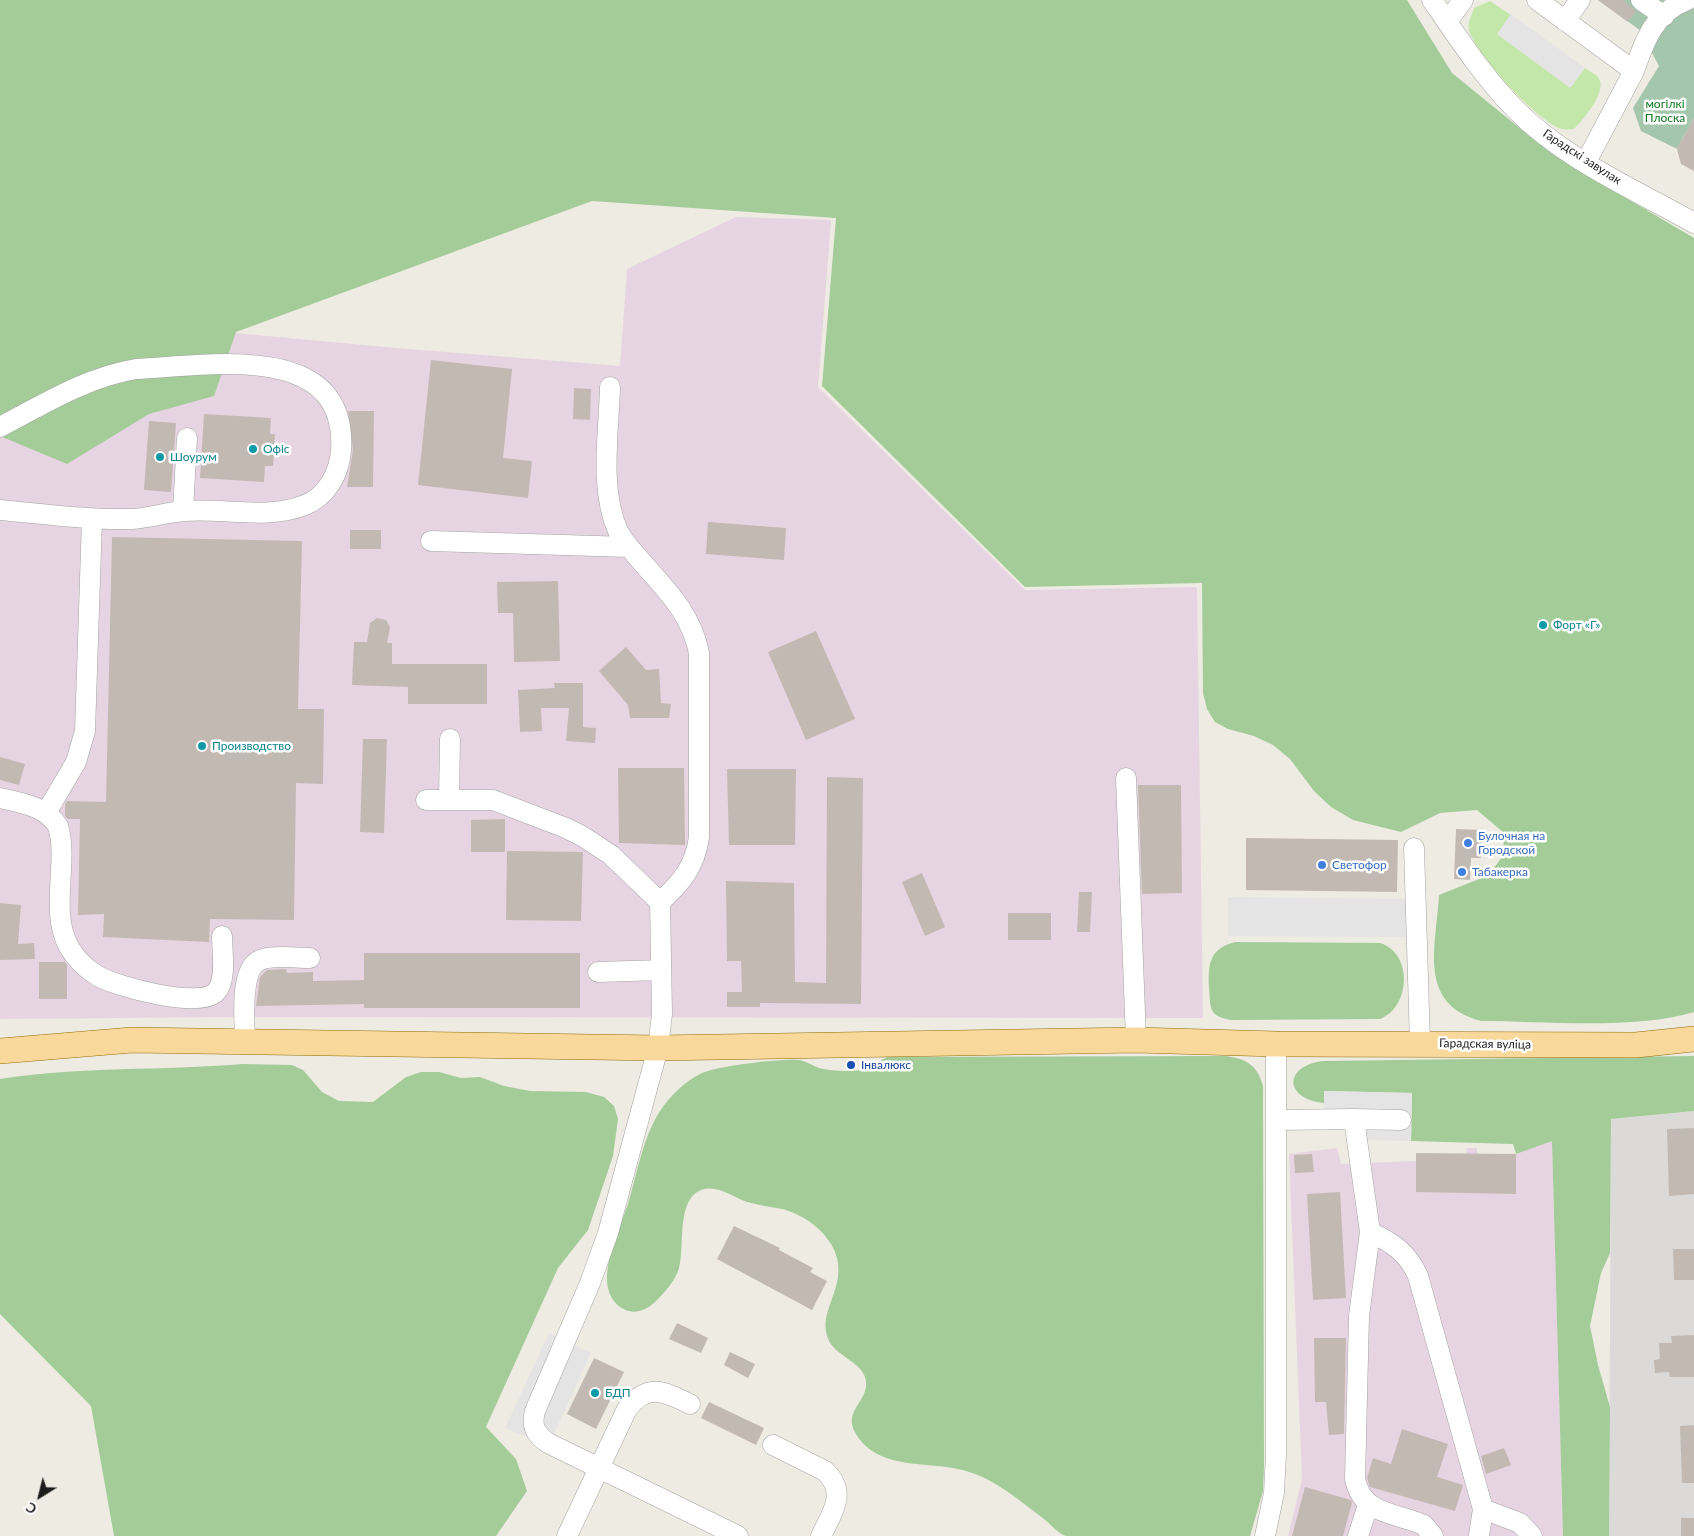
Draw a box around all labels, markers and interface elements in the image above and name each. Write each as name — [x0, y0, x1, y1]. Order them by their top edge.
park label: могілкі Плоска — [1645, 97, 1685, 125]
street label: Гарадскі завулак — [1540, 126, 1624, 188]
place label: Офіс — [263, 442, 290, 456]
marker: Офіс — [247, 443, 259, 455]
place label: Шоурум — [170, 450, 217, 464]
marker: Шоурум — [154, 451, 166, 463]
place label: Форт «Г» — [1553, 618, 1601, 632]
marker: Форт «Г» — [1537, 619, 1549, 631]
place label: Производство — [212, 739, 291, 753]
marker: Производство — [196, 740, 208, 752]
place label: Булочная на Городской — [1478, 829, 1545, 857]
marker: Булочная на Городской — [1462, 837, 1474, 849]
place label: Светофор — [1332, 858, 1387, 872]
marker: Светофор — [1316, 859, 1328, 871]
place label: Табакерка — [1472, 865, 1528, 879]
marker: Табакерка — [1456, 866, 1468, 878]
street label: Гарадская вуліца — [1439, 1036, 1531, 1052]
place label: Інвалюкс — [861, 1058, 911, 1072]
marker: Інвалюкс — [845, 1059, 857, 1071]
place label: БДП — [605, 1386, 631, 1400]
marker: БДП — [589, 1387, 601, 1399]
north arrow — [15, 1471, 65, 1521]
text: С — [22, 1499, 40, 1518]

